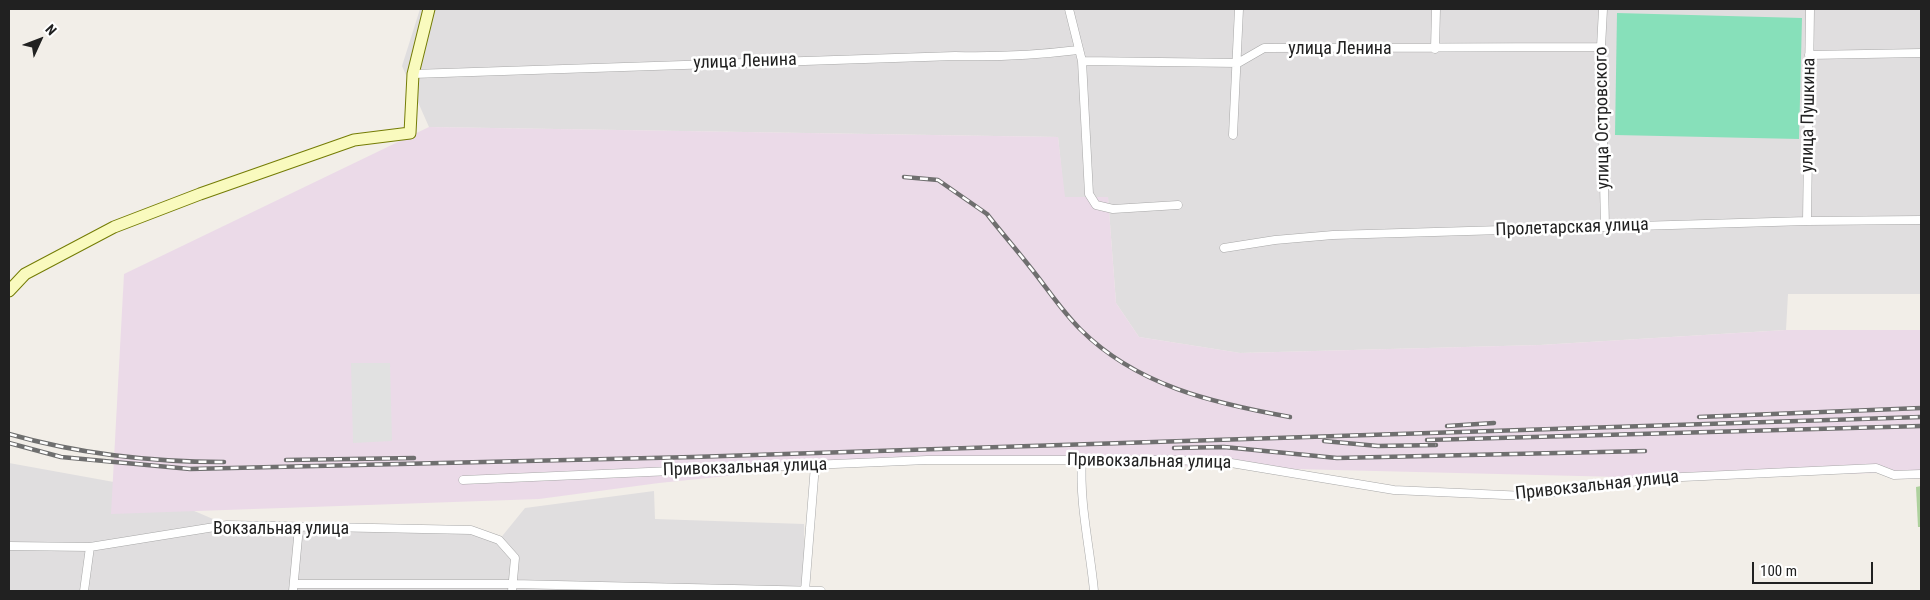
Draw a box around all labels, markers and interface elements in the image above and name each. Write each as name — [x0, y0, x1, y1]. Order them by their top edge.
north arrow — [15, 15, 65, 65]
text: N — [42, 21, 60, 38]
street label: улица Ленина — [1288, 38, 1392, 60]
street label: улица Островского — [1591, 46, 1615, 190]
street label: улица Ленина — [693, 49, 797, 75]
street label: улица Пушкина — [1797, 58, 1821, 172]
street label: Пролетарская улица — [1495, 215, 1649, 241]
street label: Привокзальная улица — [1067, 450, 1231, 474]
street label: Привокзальная улица — [662, 454, 828, 482]
street label: Привокзальная улица — [1514, 467, 1680, 505]
street label: Вокзальная улица — [213, 518, 349, 540]
scale bar — [1755, 552, 1876, 584]
text: 100 m — [1760, 562, 1797, 580]

